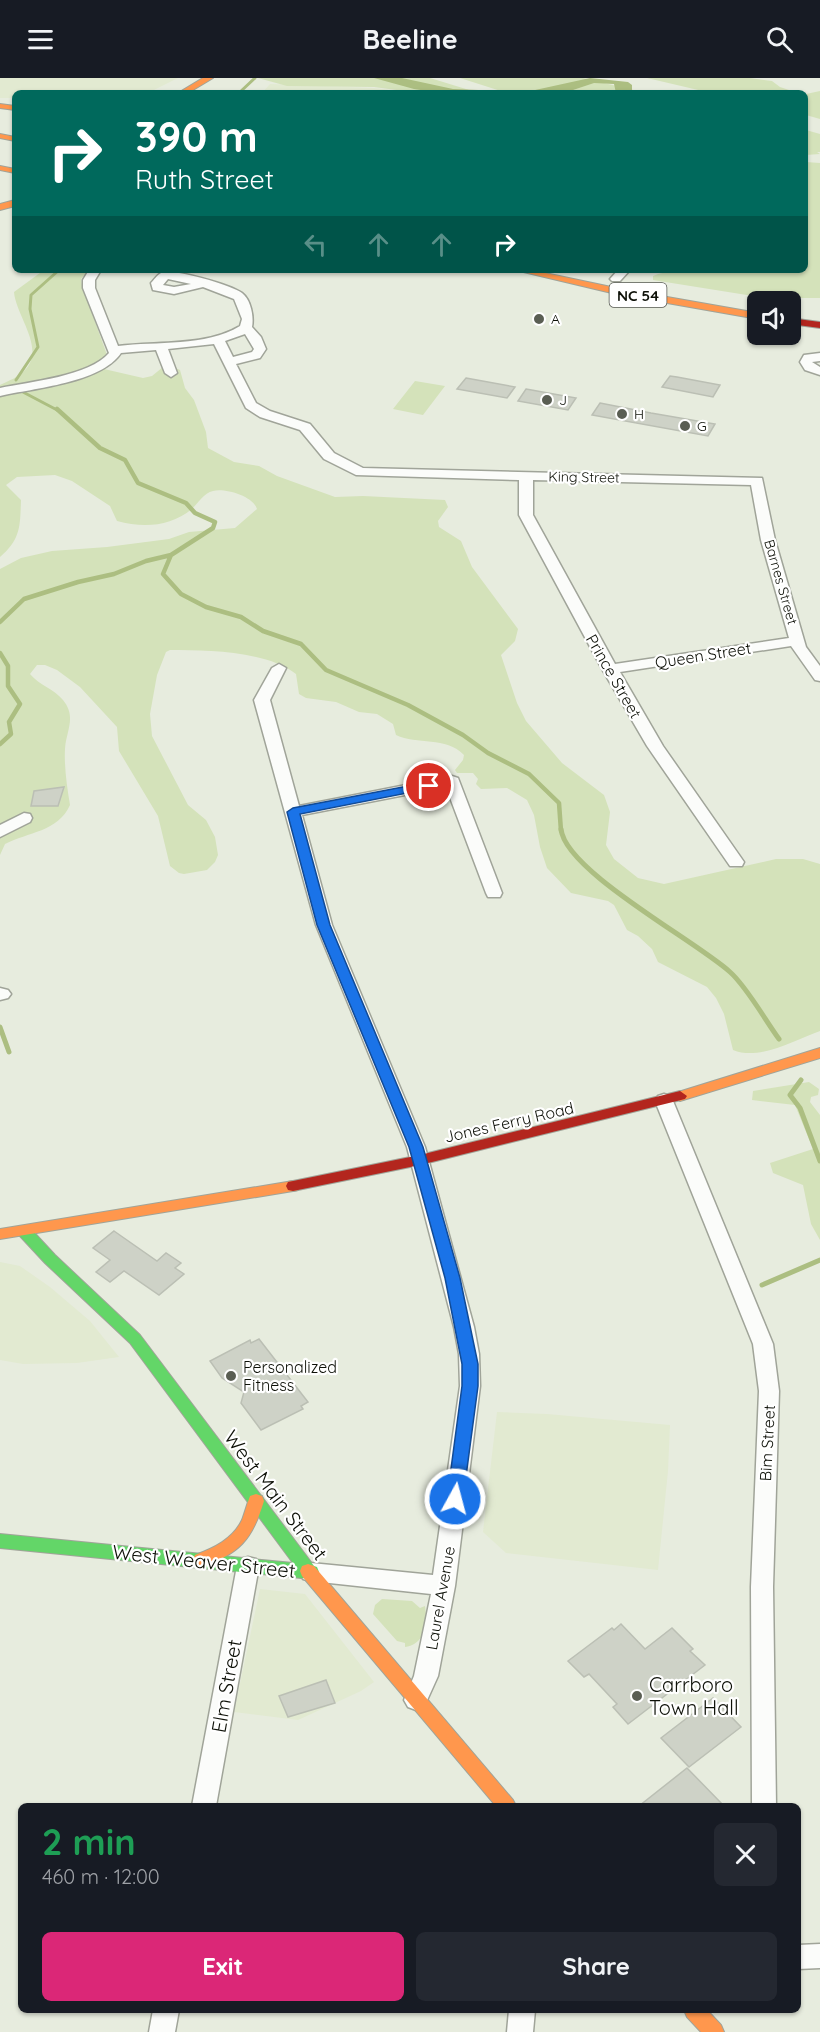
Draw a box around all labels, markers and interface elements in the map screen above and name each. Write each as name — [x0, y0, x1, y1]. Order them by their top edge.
text: Beeline — [362, 22, 458, 56]
icon: menu — [24, 23, 57, 56]
icon: search — [763, 23, 796, 56]
text: 390 m — [135, 110, 258, 163]
icon: right — [36, 114, 114, 192]
text: Ruth Street — [135, 162, 274, 196]
icon: left — [299, 228, 332, 261]
icon: ahead — [362, 228, 395, 261]
icon: ahead — [425, 228, 458, 261]
icon: right — [488, 228, 521, 261]
road number: NC 54 — [610, 283, 666, 307]
map controls — [747, 291, 801, 345]
button: sound — [747, 291, 801, 345]
place label: A — [551, 310, 560, 328]
marker: A — [532, 312, 546, 326]
place label: J — [559, 391, 567, 409]
marker: J — [540, 393, 554, 407]
place label: H — [634, 405, 644, 423]
marker: H — [615, 407, 629, 421]
place label: G — [697, 417, 707, 435]
marker: G — [678, 419, 692, 433]
street label: King Street — [548, 467, 620, 487]
street label: Barnes Street — [760, 537, 802, 627]
street label: Prince Street — [582, 630, 646, 722]
street label: Queen Street — [654, 638, 752, 672]
pin — [403, 760, 454, 811]
icon: arrive — [412, 769, 445, 802]
street label: Jones Ferry Road — [442, 1097, 576, 1147]
place label: Personalized Fitness — [243, 1357, 337, 1395]
marker: Personalized Fitness — [224, 1369, 238, 1383]
street label: Bim Street — [755, 1404, 779, 1482]
street label: West Main Street — [219, 1425, 333, 1565]
position arrow — [423, 1467, 487, 1531]
street label: West Weaver Street — [111, 1539, 297, 1583]
street label: Laurel Avenue — [421, 1545, 459, 1651]
street label: Elm Street — [205, 1637, 247, 1735]
place label: Carrboro Town Hall — [649, 1672, 739, 1720]
marker: Carrboro Town Hall — [630, 1689, 644, 1703]
text: 2 min — [42, 1819, 136, 1864]
button: close — [714, 1823, 777, 1886]
text: 460 m · 12:00 — [42, 1864, 160, 1889]
button: Exit — [42, 1932, 404, 2001]
button: Share — [416, 1932, 777, 2001]

